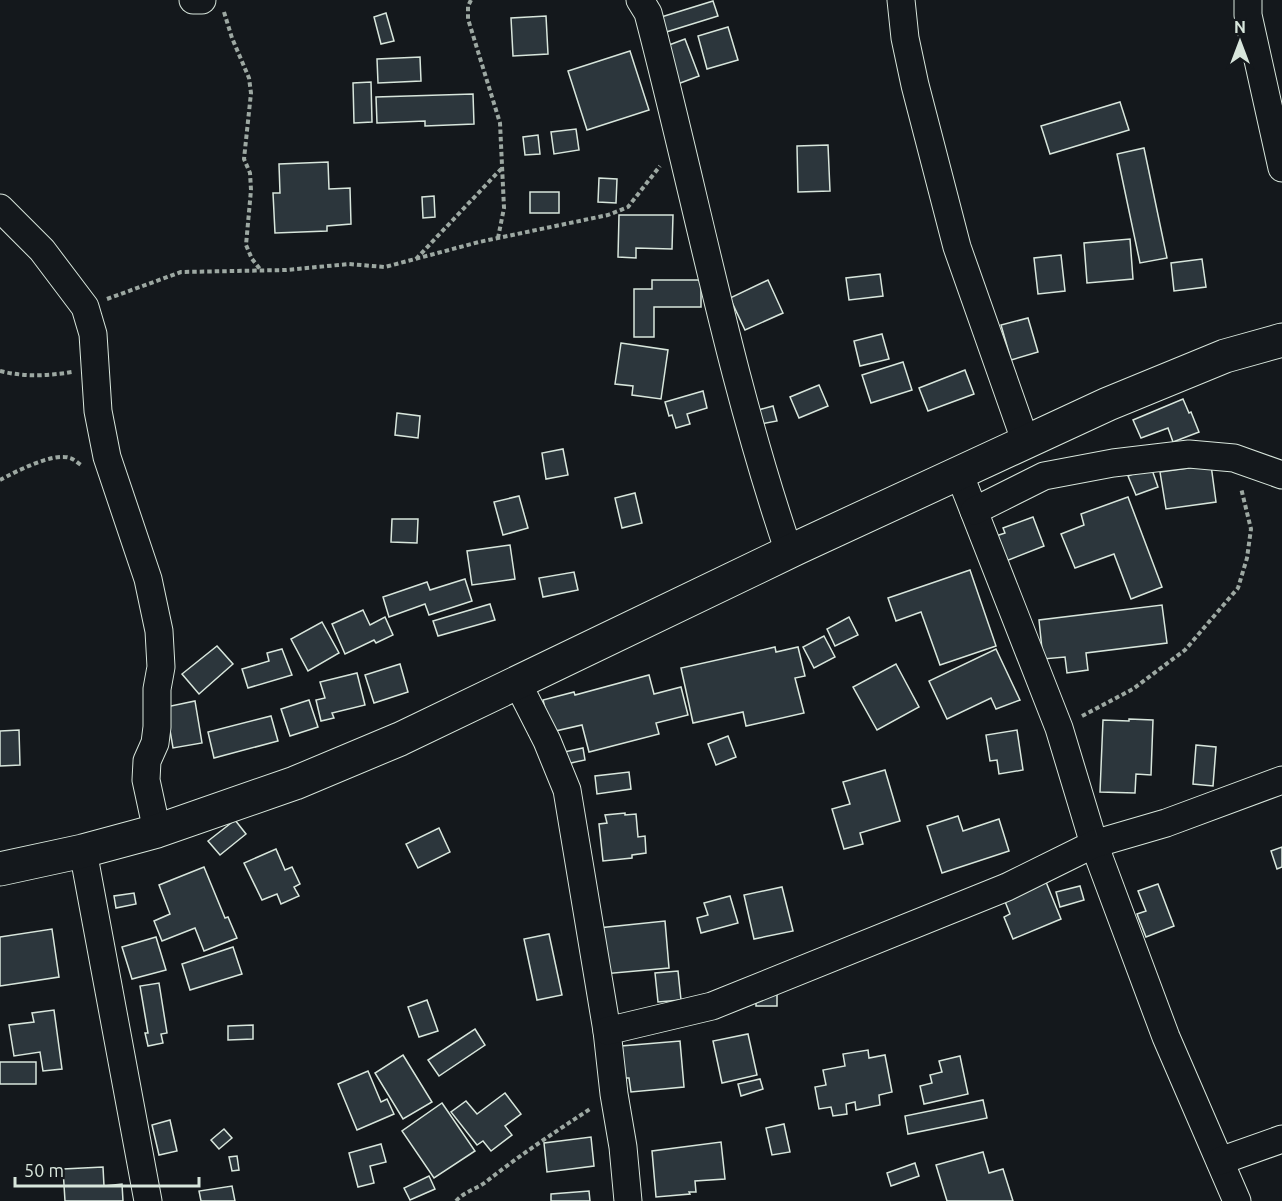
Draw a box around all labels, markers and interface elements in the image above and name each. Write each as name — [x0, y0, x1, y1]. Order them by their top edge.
north arrow — [1210, 12, 1270, 72]
text: N — [1234, 18, 1246, 36]
scale bar — [15, 1150, 200, 1188]
text: 50 m — [24, 1160, 64, 1180]

